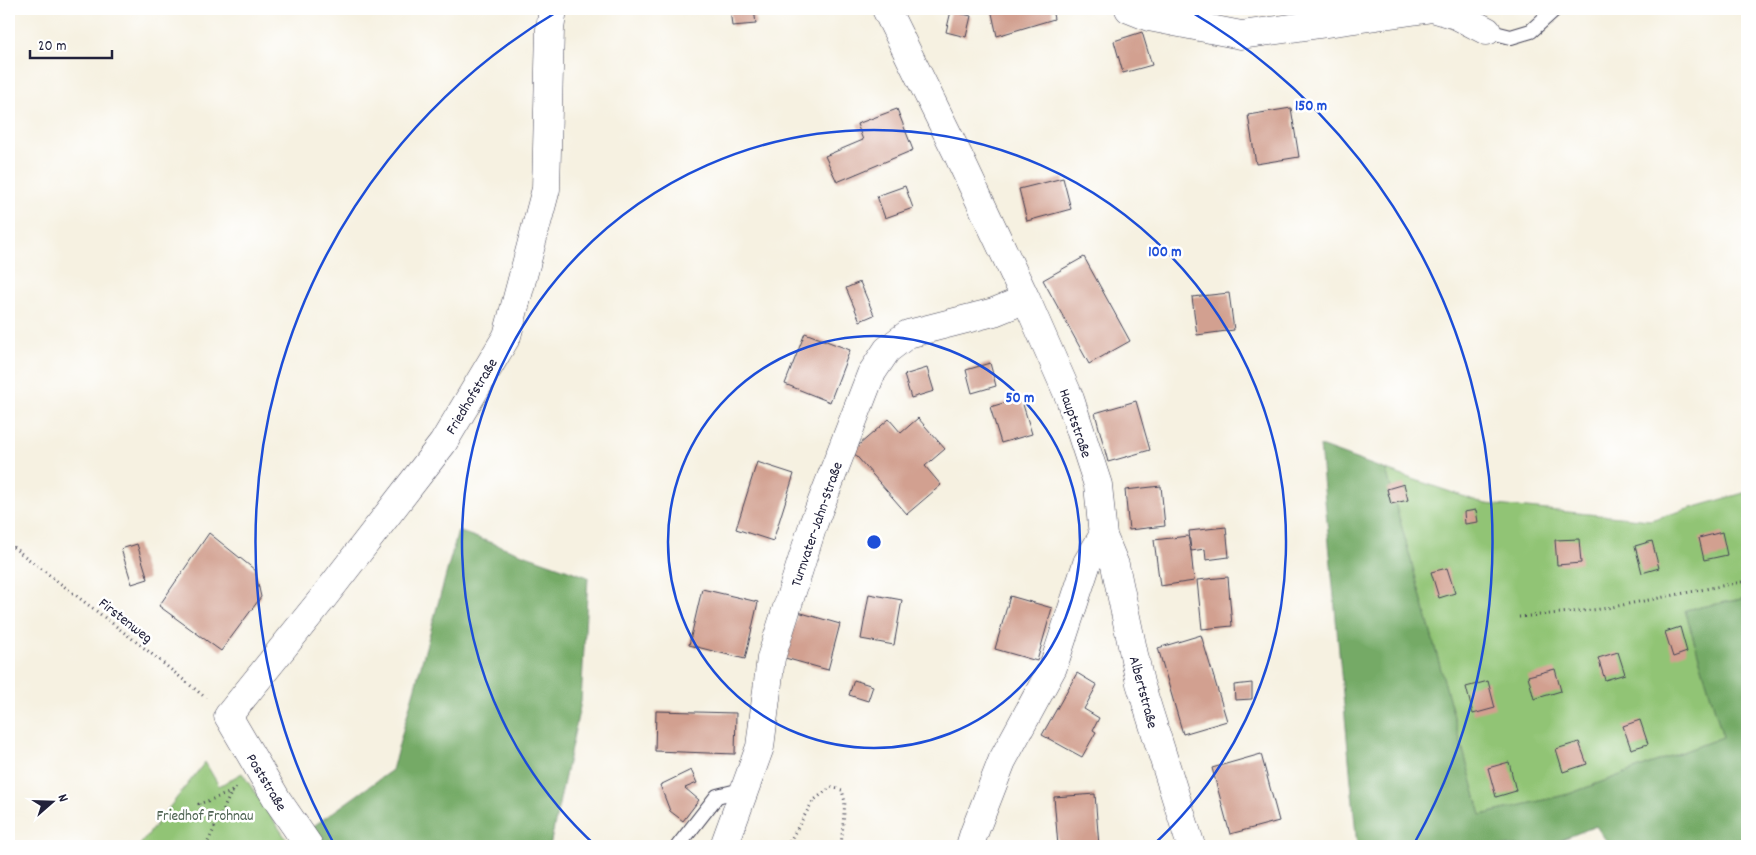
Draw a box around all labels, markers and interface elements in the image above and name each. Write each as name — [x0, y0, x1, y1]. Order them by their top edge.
scale bar — [30, 28, 112, 60]
text: 20 m — [38, 36, 66, 58]
text: 150 m — [1295, 96, 1327, 118]
text: 100 m — [1148, 242, 1182, 264]
street label: Friedhofstraße — [441, 354, 504, 439]
street label: Hauptstraße — [1052, 386, 1096, 462]
text: 50 m — [1006, 388, 1034, 410]
street label: Turnvater-Jahn-Straße — [786, 459, 850, 590]
centre of rings — [865, 533, 883, 551]
street label: Firstenweg — [93, 593, 156, 650]
street label: Albertstraße — [1122, 654, 1162, 732]
street label: Poststraße — [240, 750, 291, 816]
north arrow — [28, 778, 78, 828]
text: N — [52, 792, 73, 805]
park label: Friedhof Frohnau — [156, 806, 254, 828]

